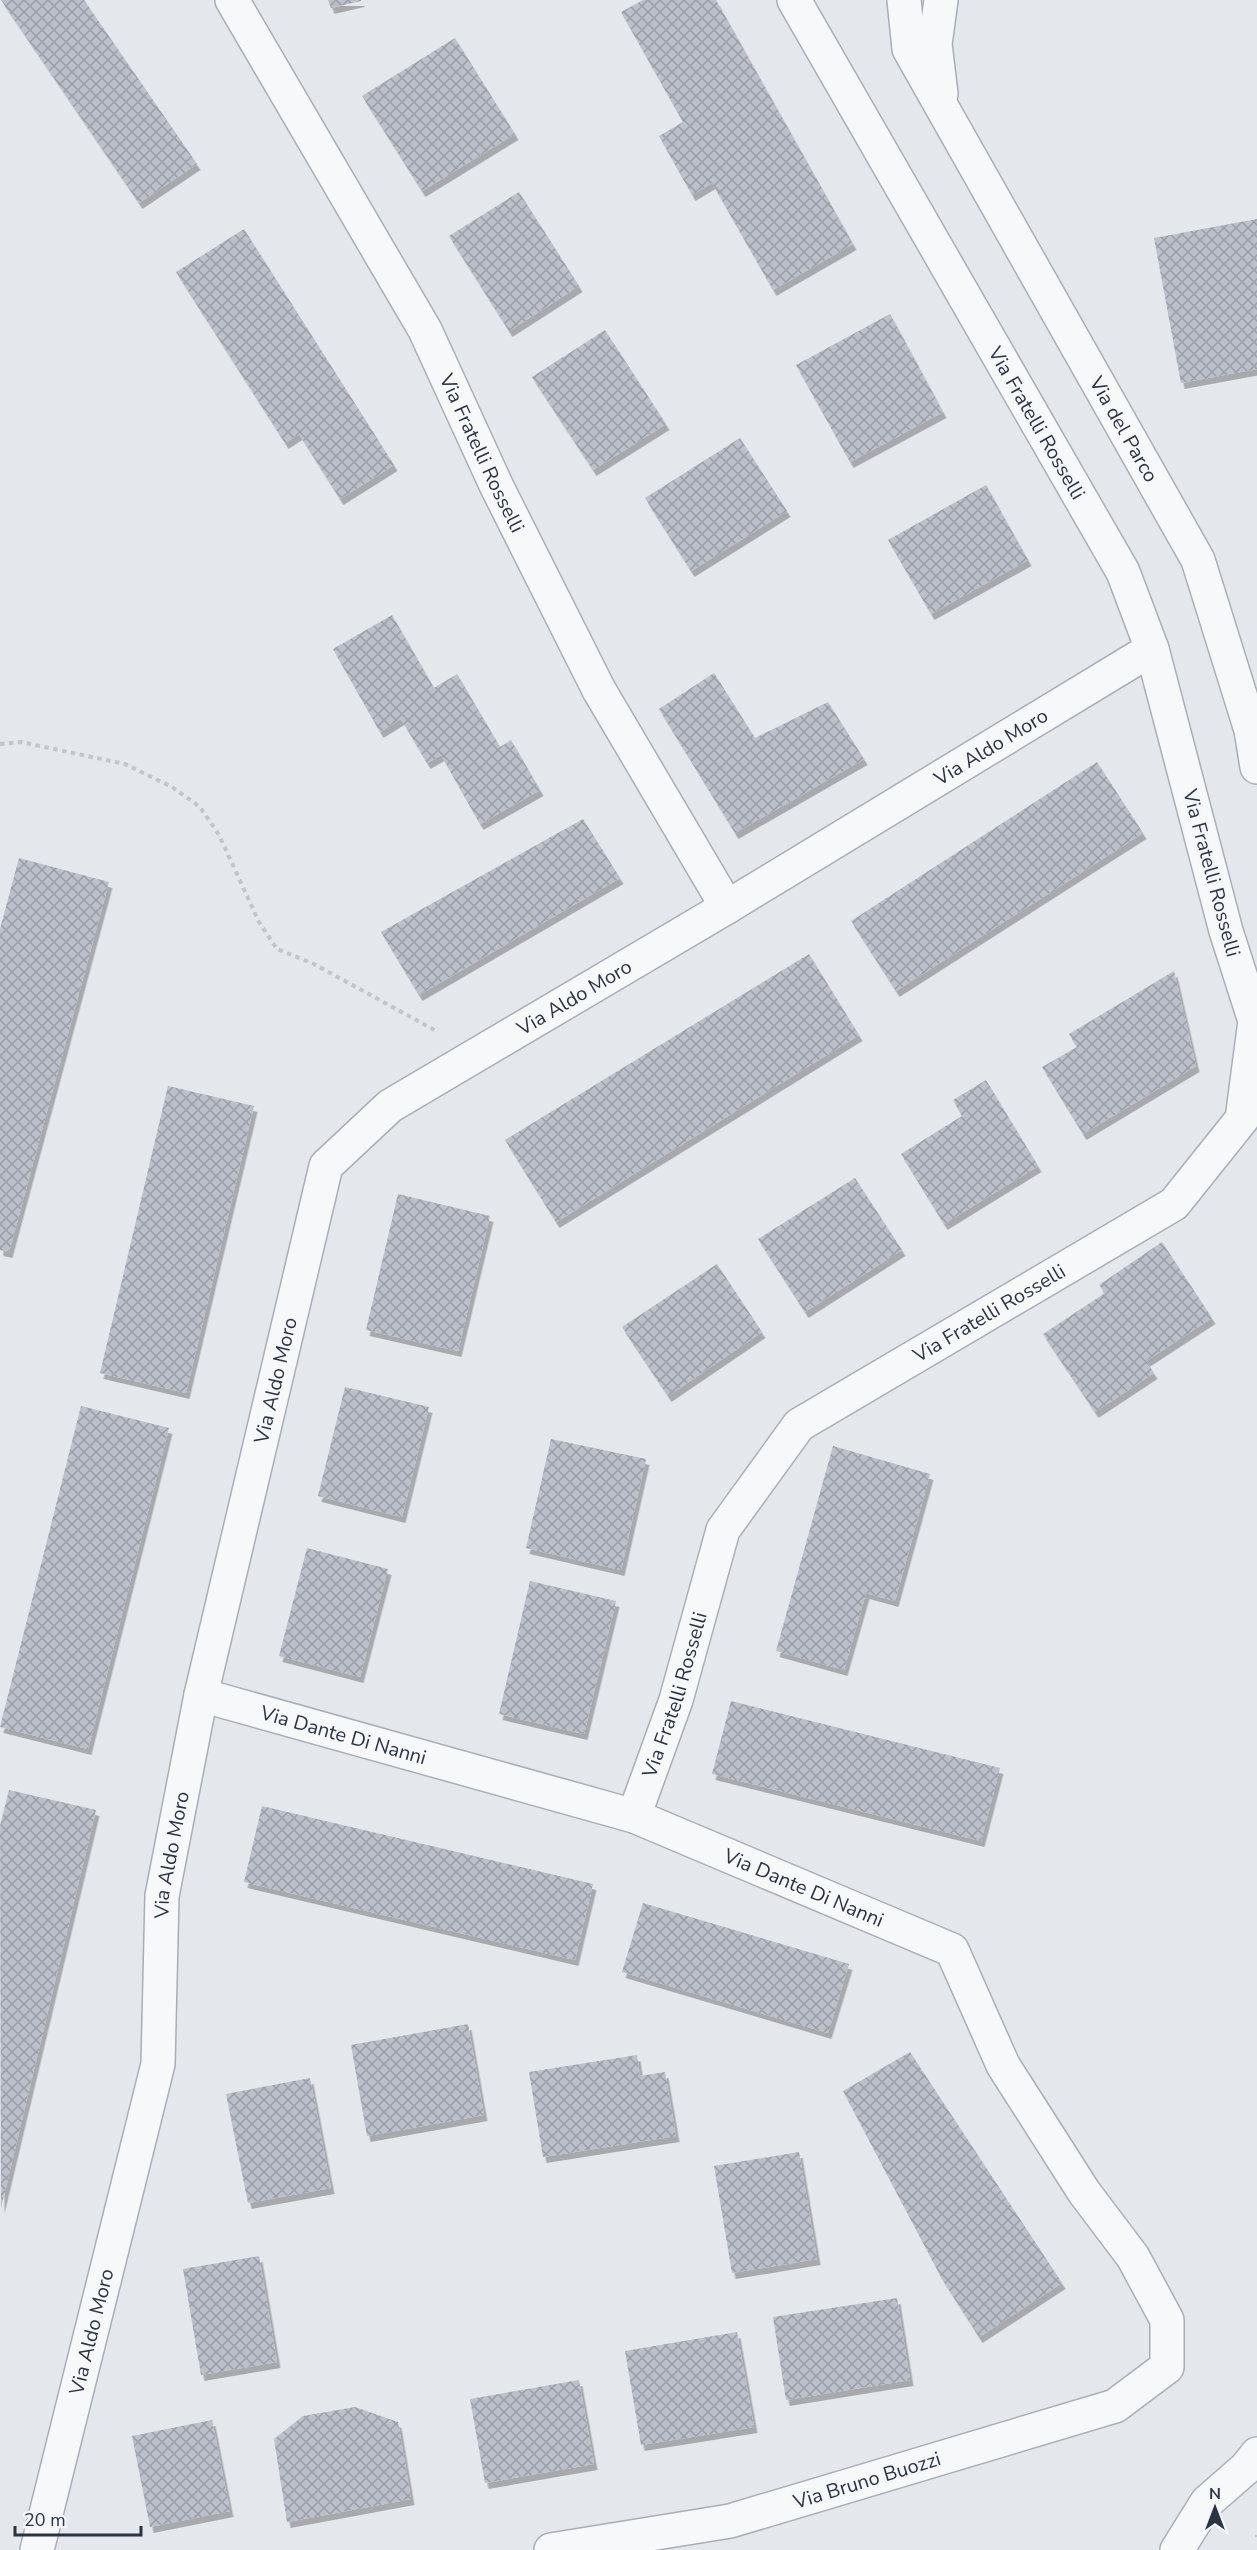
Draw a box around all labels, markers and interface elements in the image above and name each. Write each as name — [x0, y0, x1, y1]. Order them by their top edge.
street label: Via Fratelli Rosselli — [981, 341, 1091, 505]
street label: Via Fratelli Rosselli — [432, 369, 531, 537]
street label: Via del Parco — [1082, 371, 1164, 487]
street label: Via Aldo Moro — [928, 702, 1053, 793]
street label: Via Fratelli Rosselli — [1176, 785, 1247, 960]
street label: Via Aldo Moro — [511, 953, 637, 1042]
street label: Via Fratelli Rosselli — [907, 1258, 1070, 1369]
street label: Via Aldo Moro — [248, 1315, 304, 1447]
street label: Via Fratelli Rosselli — [636, 1609, 714, 1782]
street label: Via Dante Di Nanni — [256, 1699, 429, 1771]
street label: Via Aldo Moro — [148, 1789, 196, 1920]
street label: Via Dante Di Nanni — [719, 1842, 888, 1934]
street label: Via Aldo Moro — [63, 2266, 121, 2399]
street label: Via Bruno Buozzi — [789, 2445, 944, 2516]
north arrow — [1185, 2478, 1245, 2538]
text: N — [1209, 2483, 1221, 2505]
scale bar — [15, 2499, 141, 2537]
text: 20 m — [24, 2508, 66, 2532]

